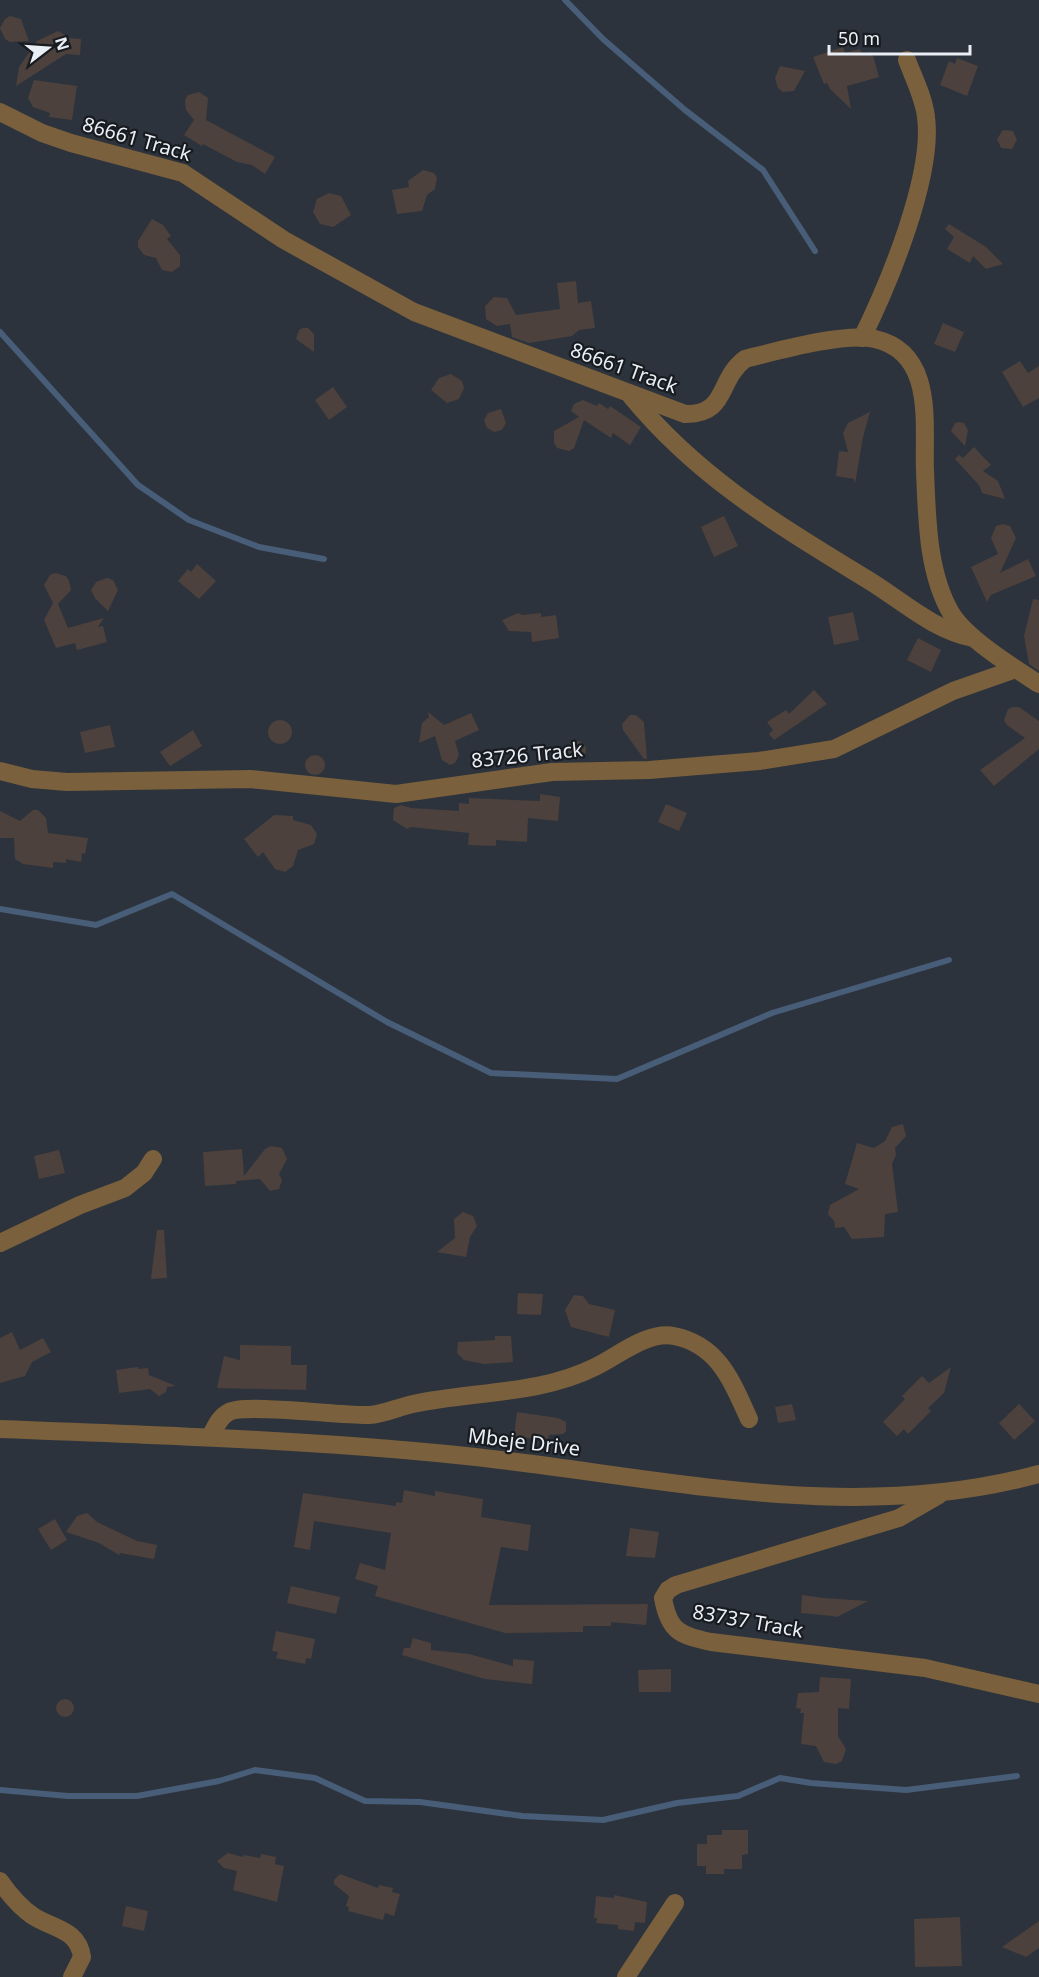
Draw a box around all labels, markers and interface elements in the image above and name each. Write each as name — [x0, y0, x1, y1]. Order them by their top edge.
north arrow — [18, 18, 78, 78]
scale bar — [829, 18, 970, 56]
text: 50 m — [838, 26, 880, 50]
text: N — [50, 34, 75, 53]
street label: 86661 Track — [80, 110, 195, 167]
street label: 86661 Track — [567, 336, 682, 399]
street label: 83726 Track — [470, 735, 584, 774]
street label: Mbeje Drive — [466, 1421, 582, 1462]
street label: 83737 Track — [691, 1597, 806, 1644]

